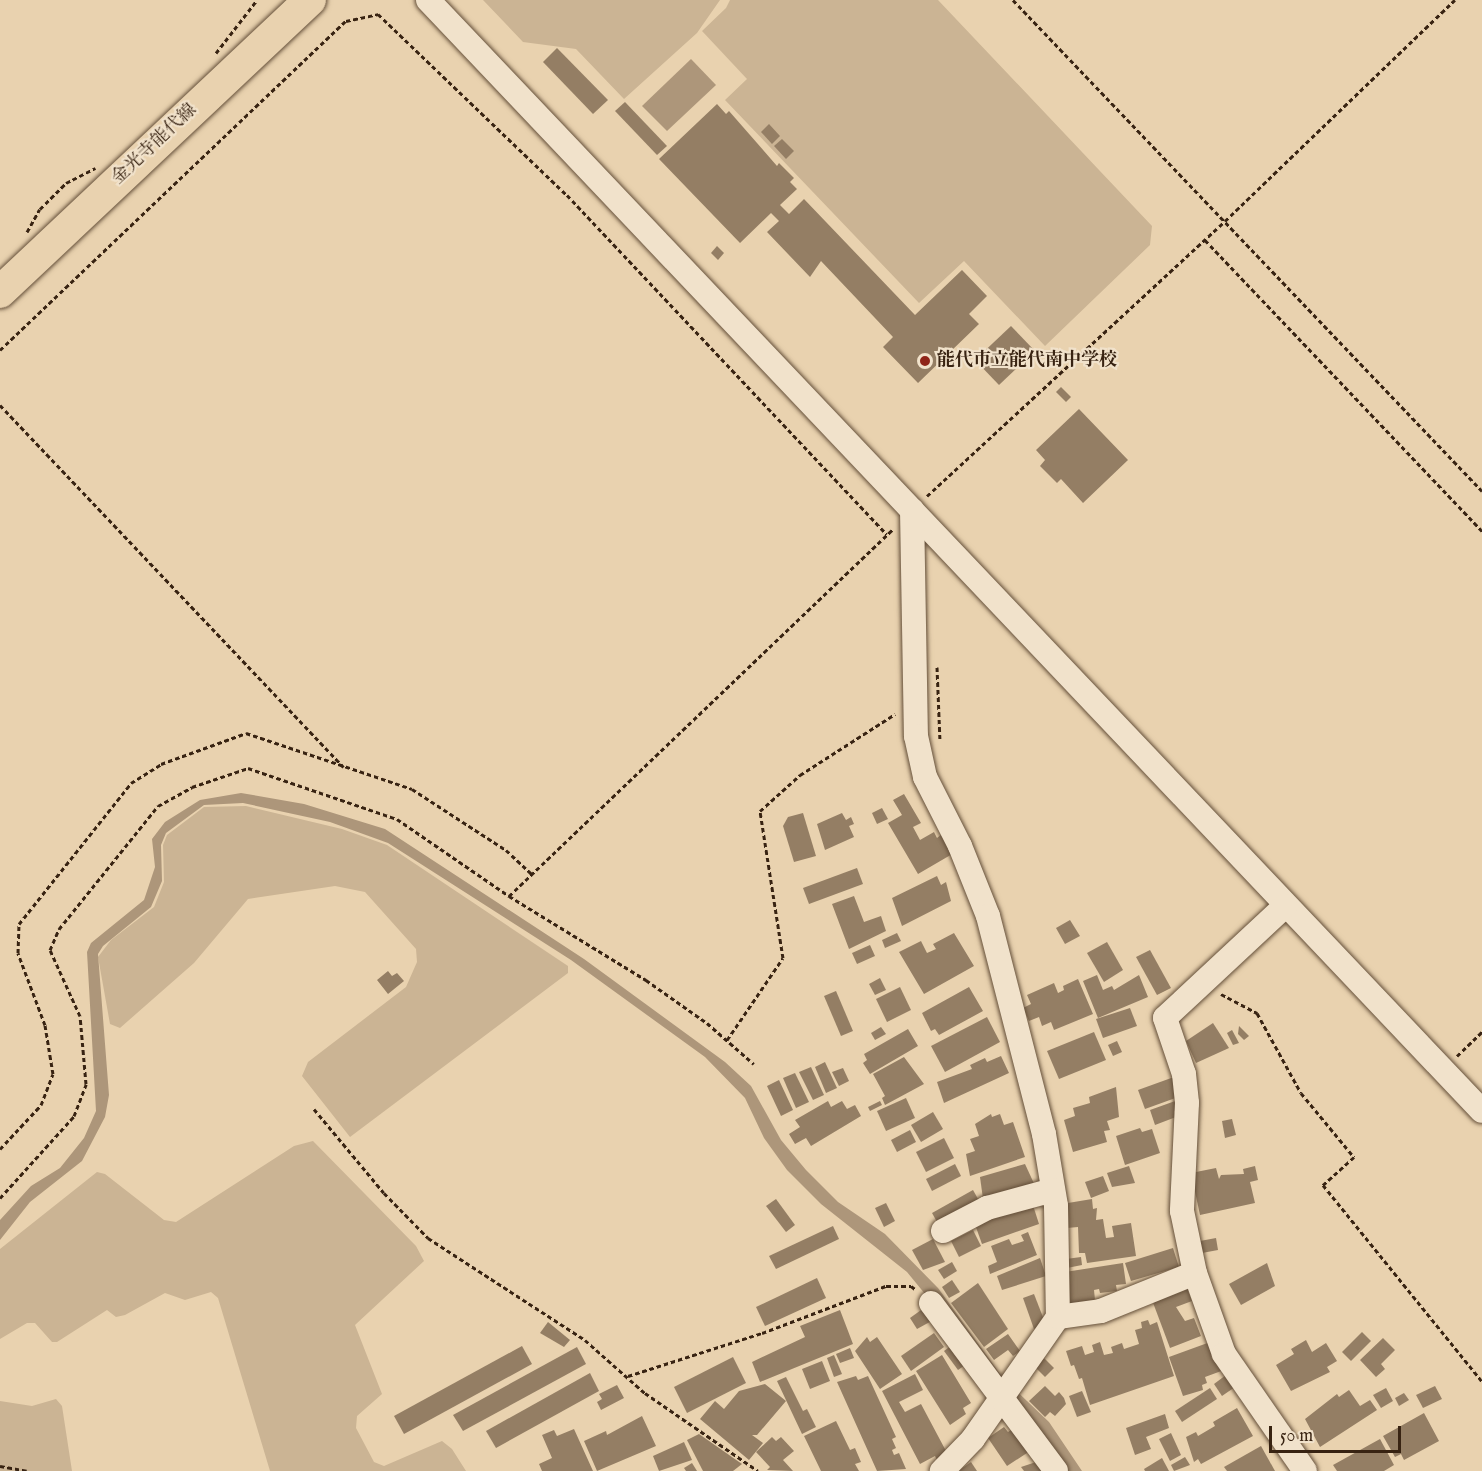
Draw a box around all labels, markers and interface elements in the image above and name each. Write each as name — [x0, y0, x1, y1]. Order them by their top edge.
street label: 金光寺能代線 — [108, 100, 202, 190]
place label: 能代市立能代南中学校 — [937, 350, 1117, 372]
marker: 能代市立能代南中学校 — [918, 354, 932, 368]
scale bar — [1272, 1414, 1404, 1452]
text: 50 m — [1280, 1425, 1313, 1448]

